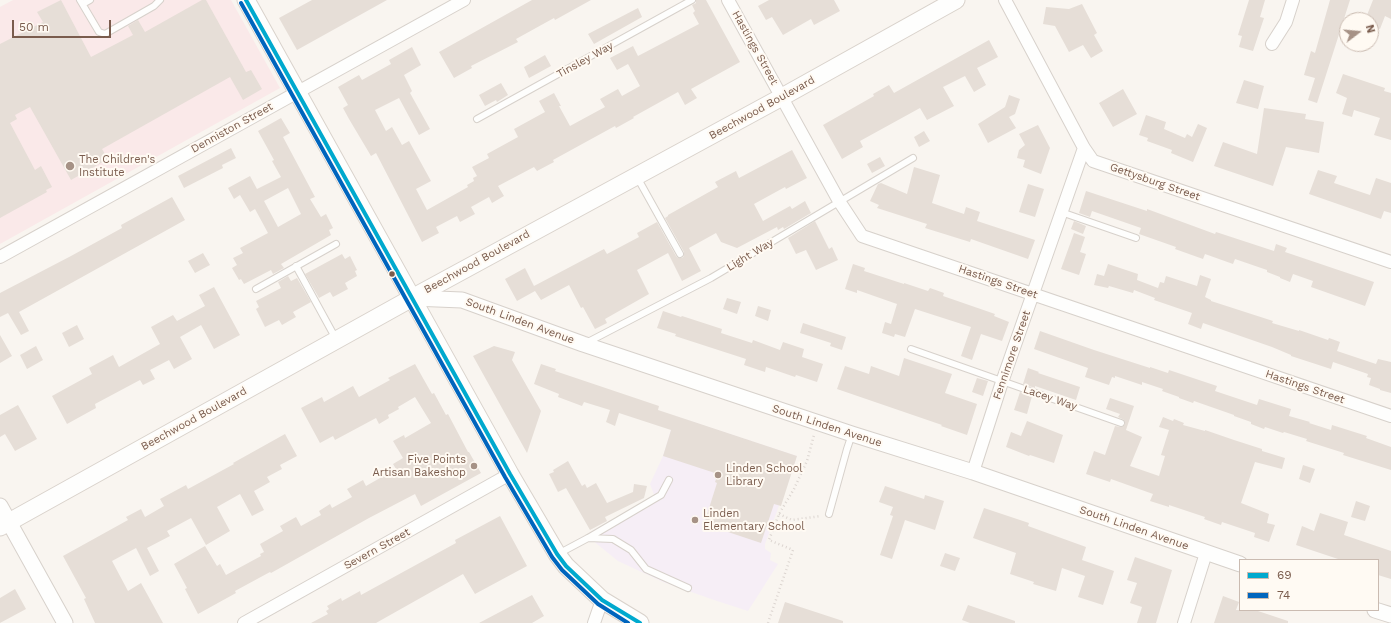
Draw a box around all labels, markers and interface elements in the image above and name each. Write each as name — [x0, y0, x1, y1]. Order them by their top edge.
street label: Hastings Street — [729, 9, 781, 87]
scale bar — [14, 12, 113, 38]
north arrow — [1339, 12, 1379, 52]
text: 50 m — [19, 20, 49, 34]
text: N — [1363, 23, 1377, 35]
street label: Tinsley Way — [554, 39, 616, 81]
street label: Beechwood Boulevard — [707, 73, 817, 143]
street label: Denniston Street — [189, 100, 275, 156]
place label: The Children's Institute — [79, 153, 155, 179]
marker: The Children's Institute — [64, 160, 76, 172]
street label: Gettysburg Street — [1108, 160, 1202, 204]
street label: Beechwood Boulevard — [422, 227, 532, 297]
street label: Light Way — [724, 236, 776, 274]
street label: Hastings Street — [957, 262, 1039, 302]
unlabelled marker — [387, 269, 397, 279]
street label: South Linden Avenue — [464, 295, 576, 347]
street label: Fennimore Street — [991, 309, 1033, 401]
street label: Hastings Street — [1264, 367, 1346, 407]
street label: Lacey Way — [1021, 383, 1079, 413]
street label: Beechwood Boulevard — [139, 384, 249, 454]
street label: South Linden Avenue — [770, 402, 884, 450]
place label: Five Points Artisan Bakeshop — [373, 453, 466, 479]
marker: Five Points Artisan Bakeshop — [469, 461, 479, 471]
place label: Linden School Library — [726, 462, 803, 488]
marker: Linden School Library — [713, 470, 723, 480]
street label: South Linden Avenue — [1078, 503, 1190, 553]
place label: Linden Elementary School — [703, 507, 805, 533]
marker: Linden Elementary School — [690, 515, 700, 525]
street label: Severn Street — [342, 525, 412, 573]
legend — [1239, 559, 1379, 611]
text: 69 — [1277, 568, 1292, 582]
text: 74 — [1277, 588, 1290, 602]

